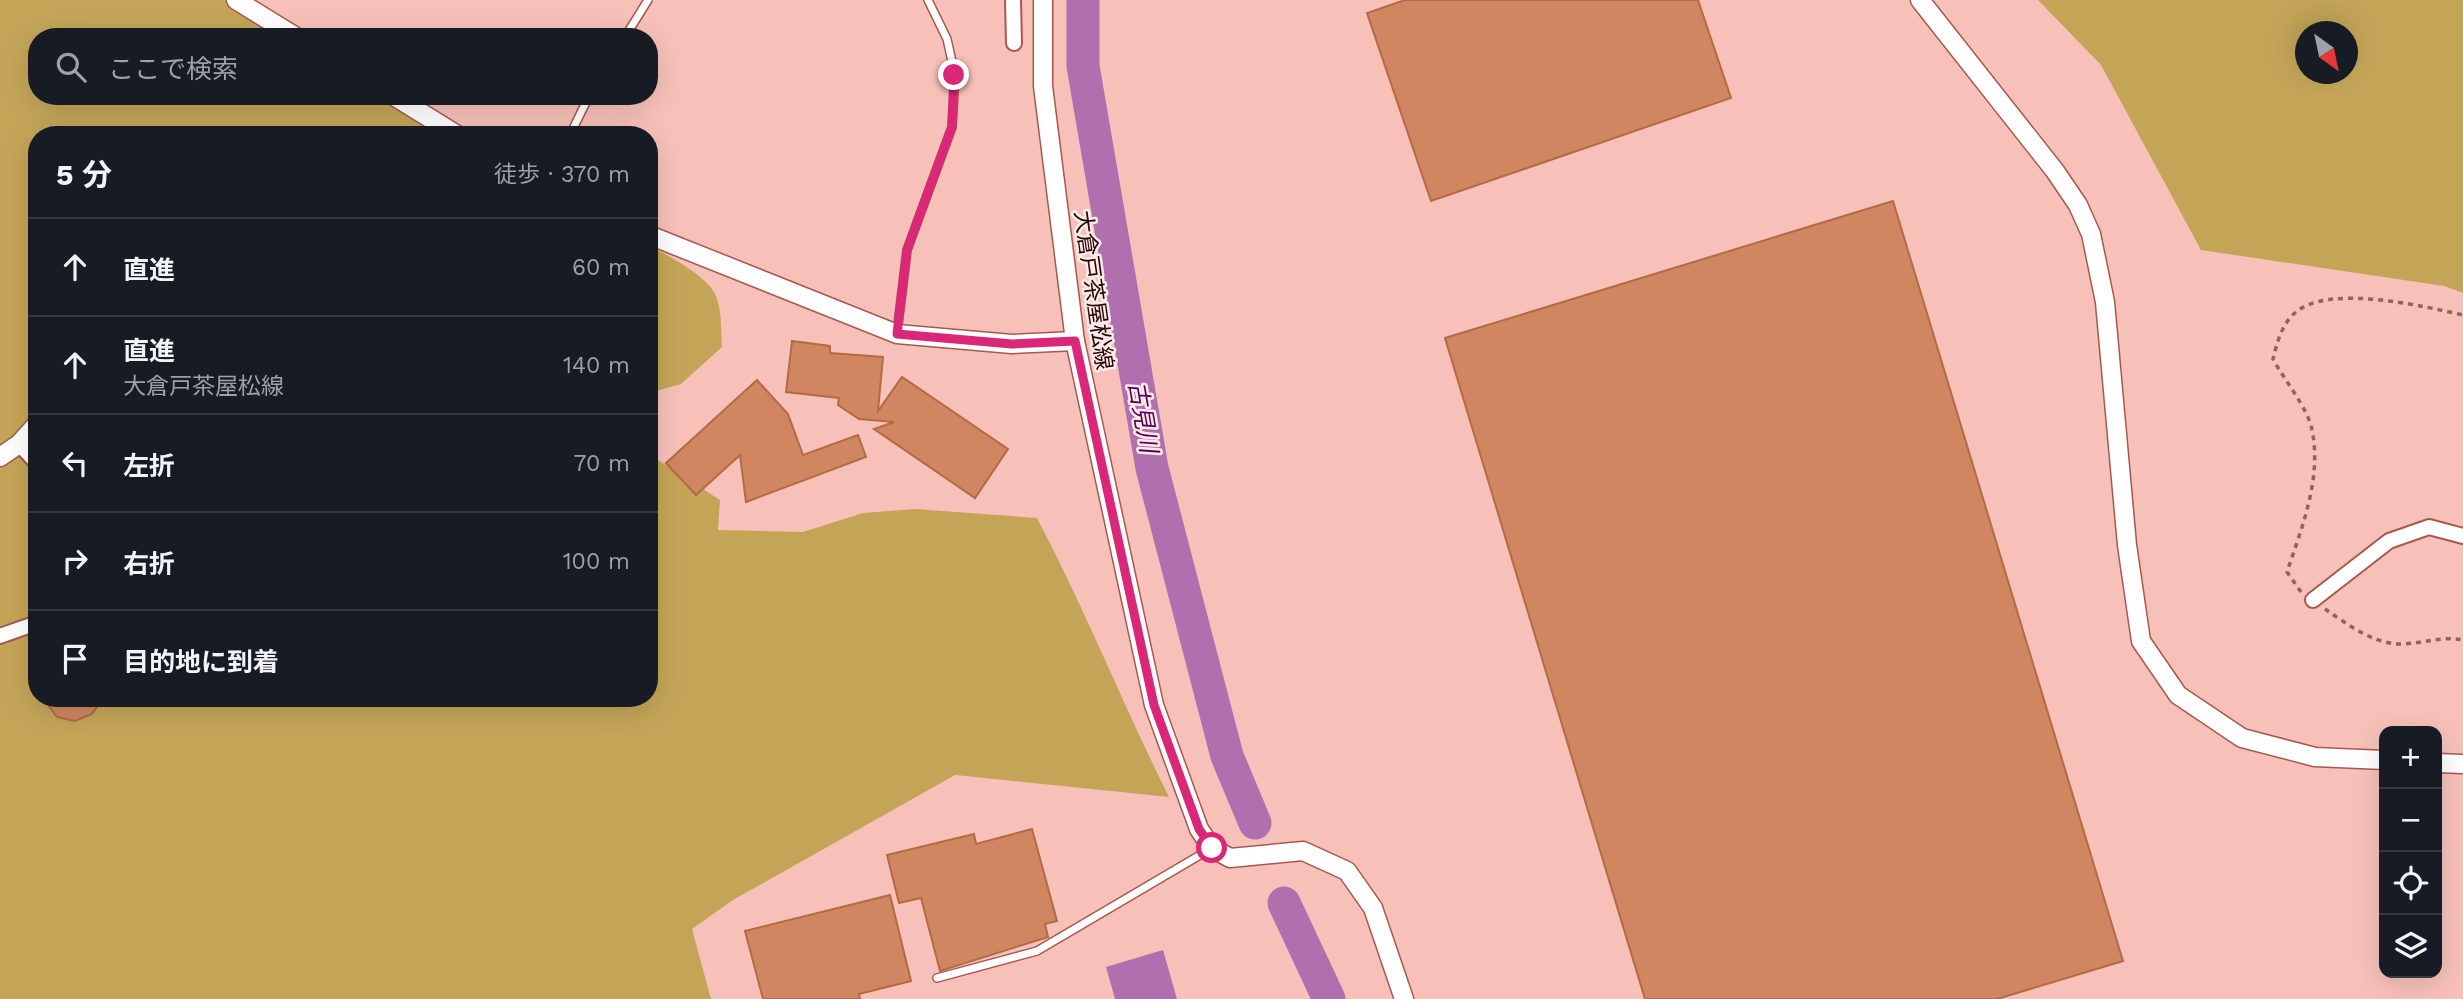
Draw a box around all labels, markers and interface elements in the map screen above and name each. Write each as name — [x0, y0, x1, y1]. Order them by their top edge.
north arrow — [2295, 21, 2358, 84]
search box — [28, 28, 658, 105]
icon: search — [52, 48, 90, 86]
text: ここで検索 — [108, 54, 238, 84]
route end — [938, 59, 969, 90]
text: 5 分 — [56, 157, 112, 192]
text: 徒歩 · 370 m — [494, 161, 630, 188]
street label: 大倉戸茶屋松線 — [1069, 208, 1118, 372]
icon: ahead — [56, 248, 94, 286]
text: 60 m — [572, 254, 630, 281]
text: 直進 — [123, 255, 175, 285]
text: 直進 — [123, 336, 175, 366]
icon: ahead — [56, 346, 94, 384]
text: 140 m — [563, 352, 630, 379]
text: 大倉戸茶屋松線 — [123, 373, 284, 400]
water label: 古見川 — [1123, 379, 1164, 458]
icon: left — [56, 444, 94, 482]
text: 70 m — [573, 450, 630, 477]
text: 左折 — [123, 451, 175, 481]
icon: right — [56, 542, 94, 580]
text: 100 m — [563, 548, 630, 575]
text: 右折 — [123, 549, 175, 579]
icon: arrive — [56, 640, 94, 678]
text: 目的地に到着 — [123, 647, 279, 677]
map controls — [2379, 726, 2442, 978]
button: + — [2379, 726, 2442, 789]
button: − — [2379, 789, 2442, 852]
route start — [1196, 832, 1227, 863]
button: locate — [2379, 852, 2442, 915]
button: layers — [2379, 915, 2442, 978]

